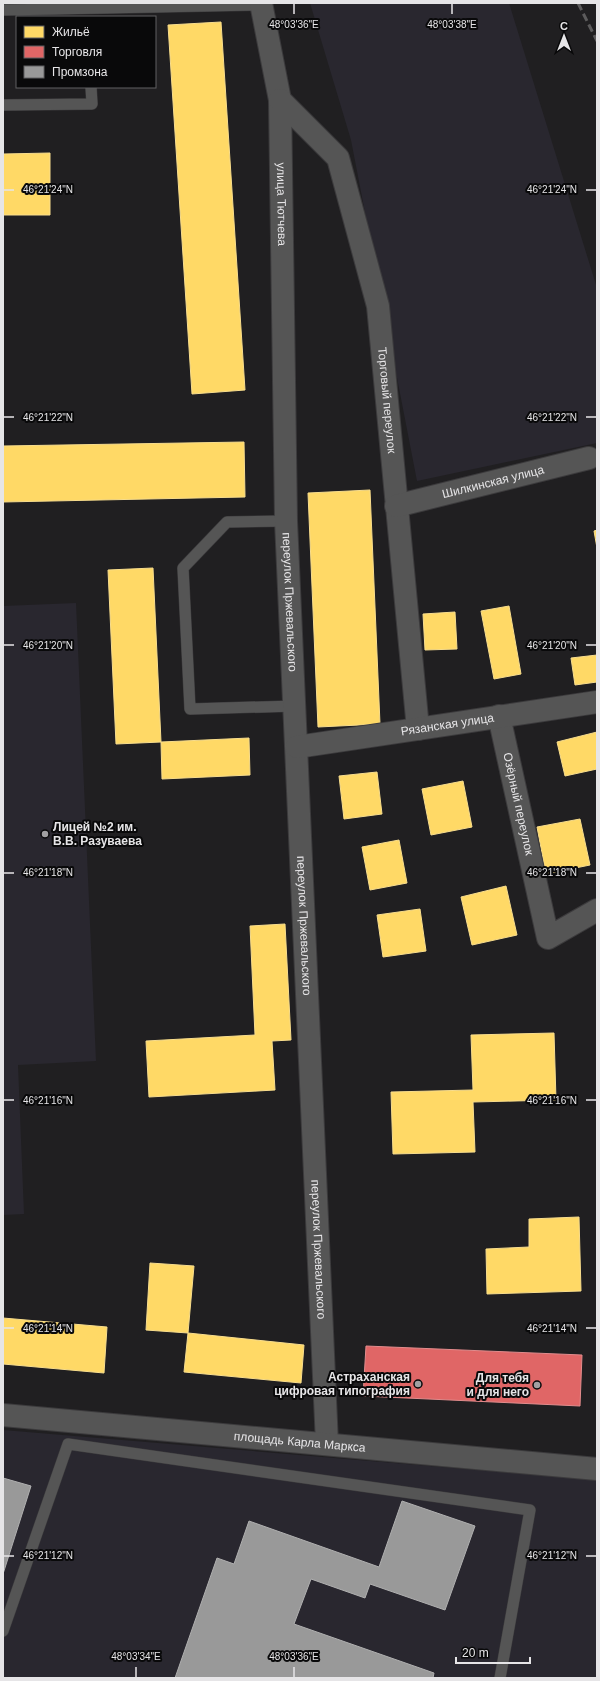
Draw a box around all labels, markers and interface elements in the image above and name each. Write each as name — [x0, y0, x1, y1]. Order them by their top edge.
legend — [16, 16, 156, 88]
north arrow — [544, 16, 584, 56]
text: 48°03'36"E — [269, 19, 319, 30]
text: 48°03'38"E — [427, 19, 477, 30]
text: С — [560, 20, 568, 32]
text: Жильё — [52, 25, 90, 39]
text: Торговля — [52, 45, 102, 59]
text: Промзона — [52, 65, 108, 79]
street label: улица Тютчева — [274, 162, 289, 246]
text: 46°21'24"N — [23, 184, 73, 195]
text: 46°21'24"N — [527, 184, 577, 195]
street label: Торговый переулок — [375, 346, 399, 455]
text: 46°21'22"N — [23, 412, 73, 423]
text: 46°21'22"N — [527, 412, 577, 423]
street label: Шилкинская улица — [441, 462, 546, 501]
street label: переулок Пржевальского — [280, 532, 300, 672]
text: 46°21'20"N — [23, 640, 73, 651]
text: 46°21'20"N — [527, 640, 577, 651]
street label: Рязанская улица — [400, 711, 495, 738]
street label: Озёрный переулок — [500, 751, 537, 857]
place label: Лицей №2 им. В.В. Разуваева — [53, 820, 142, 848]
marker: Лицей №2 им. В.В. Разуваева — [40, 829, 50, 839]
street label: переулок Пржевальского — [294, 856, 314, 996]
text: 46°21'18"N — [23, 867, 73, 878]
text: 46°21'18"N — [527, 867, 577, 878]
text: 46°21'16"N — [23, 1095, 73, 1106]
text: 46°21'16"N — [527, 1095, 577, 1106]
street label: переулок Пржевальского — [308, 1179, 328, 1320]
text: 46°21'14"N — [23, 1323, 73, 1334]
text: 46°21'14"N — [527, 1323, 577, 1334]
place label: Астраханская цифровая типография — [274, 1370, 410, 1398]
place label: Для тебя и для него — [467, 1371, 529, 1399]
marker: Астраханская цифровая типография — [413, 1379, 423, 1389]
marker: Для тебя и для него — [532, 1380, 542, 1390]
street label: площадь Карла Маркса — [233, 1429, 367, 1455]
text: 46°21'12"N — [23, 1550, 73, 1561]
text: 46°21'12"N — [527, 1550, 577, 1561]
scale bar — [456, 1639, 530, 1665]
text: 20 m — [462, 1646, 489, 1660]
text: 48°03'34"E — [111, 1651, 161, 1662]
text: 48°03'36"E — [269, 1651, 319, 1662]

